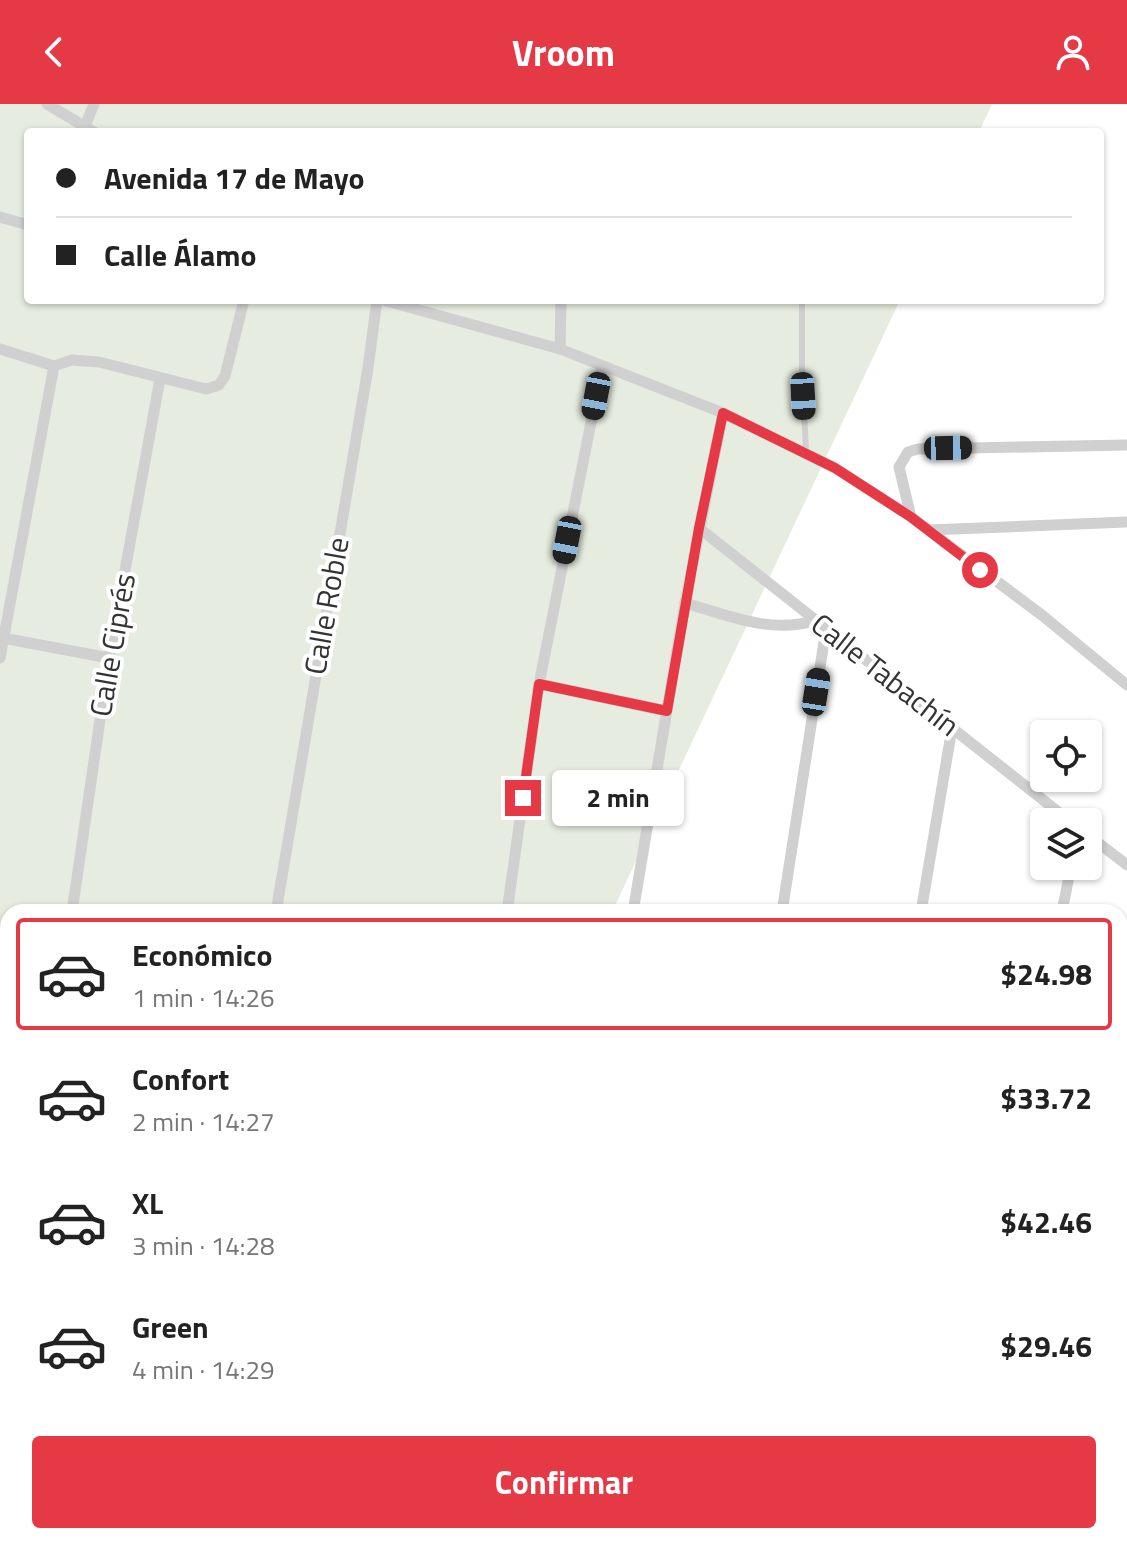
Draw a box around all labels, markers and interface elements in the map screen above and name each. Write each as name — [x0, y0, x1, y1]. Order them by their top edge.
text: Vroom — [512, 25, 615, 80]
icon: back — [32, 30, 76, 74]
icon: person — [1051, 30, 1095, 74]
text: Avenida 17 de Mayo — [104, 155, 365, 201]
text: Calle Álamo — [104, 232, 256, 278]
car — [580, 370, 612, 422]
car — [790, 371, 816, 421]
car — [924, 436, 972, 460]
car — [551, 514, 583, 566]
street label: Calle Roble — [291, 533, 361, 678]
route start — [962, 552, 998, 588]
street label: Calle Ciprés — [77, 570, 147, 720]
street label: Calle Tabachín — [801, 601, 970, 747]
car — [800, 666, 832, 718]
map controls — [1030, 720, 1102, 880]
button: locate — [1030, 720, 1102, 792]
callout: 2 min — [551, 770, 683, 826]
text: 2 min — [586, 778, 650, 817]
route end — [505, 780, 541, 816]
button: layers — [1030, 808, 1102, 880]
text: Económico — [132, 932, 272, 978]
icon: car — [36, 938, 108, 1010]
text: $24.98 — [1000, 951, 1092, 997]
text: 1 min · 14:26 — [132, 978, 275, 1017]
text: Confort — [132, 1056, 229, 1102]
icon: car — [36, 1062, 108, 1134]
text: $33.72 — [1000, 1075, 1092, 1121]
text: 2 min · 14:27 — [132, 1102, 275, 1141]
text: XL — [132, 1180, 163, 1226]
icon: car — [36, 1186, 108, 1258]
text: $42.46 — [1000, 1199, 1092, 1245]
text: 3 min · 14:28 — [132, 1226, 275, 1265]
text: Green — [132, 1304, 209, 1350]
icon: car — [36, 1310, 108, 1382]
text: $29.46 — [1000, 1323, 1092, 1369]
text: 4 min · 14:29 — [132, 1350, 275, 1389]
button: Confirmar — [32, 1436, 1096, 1528]

